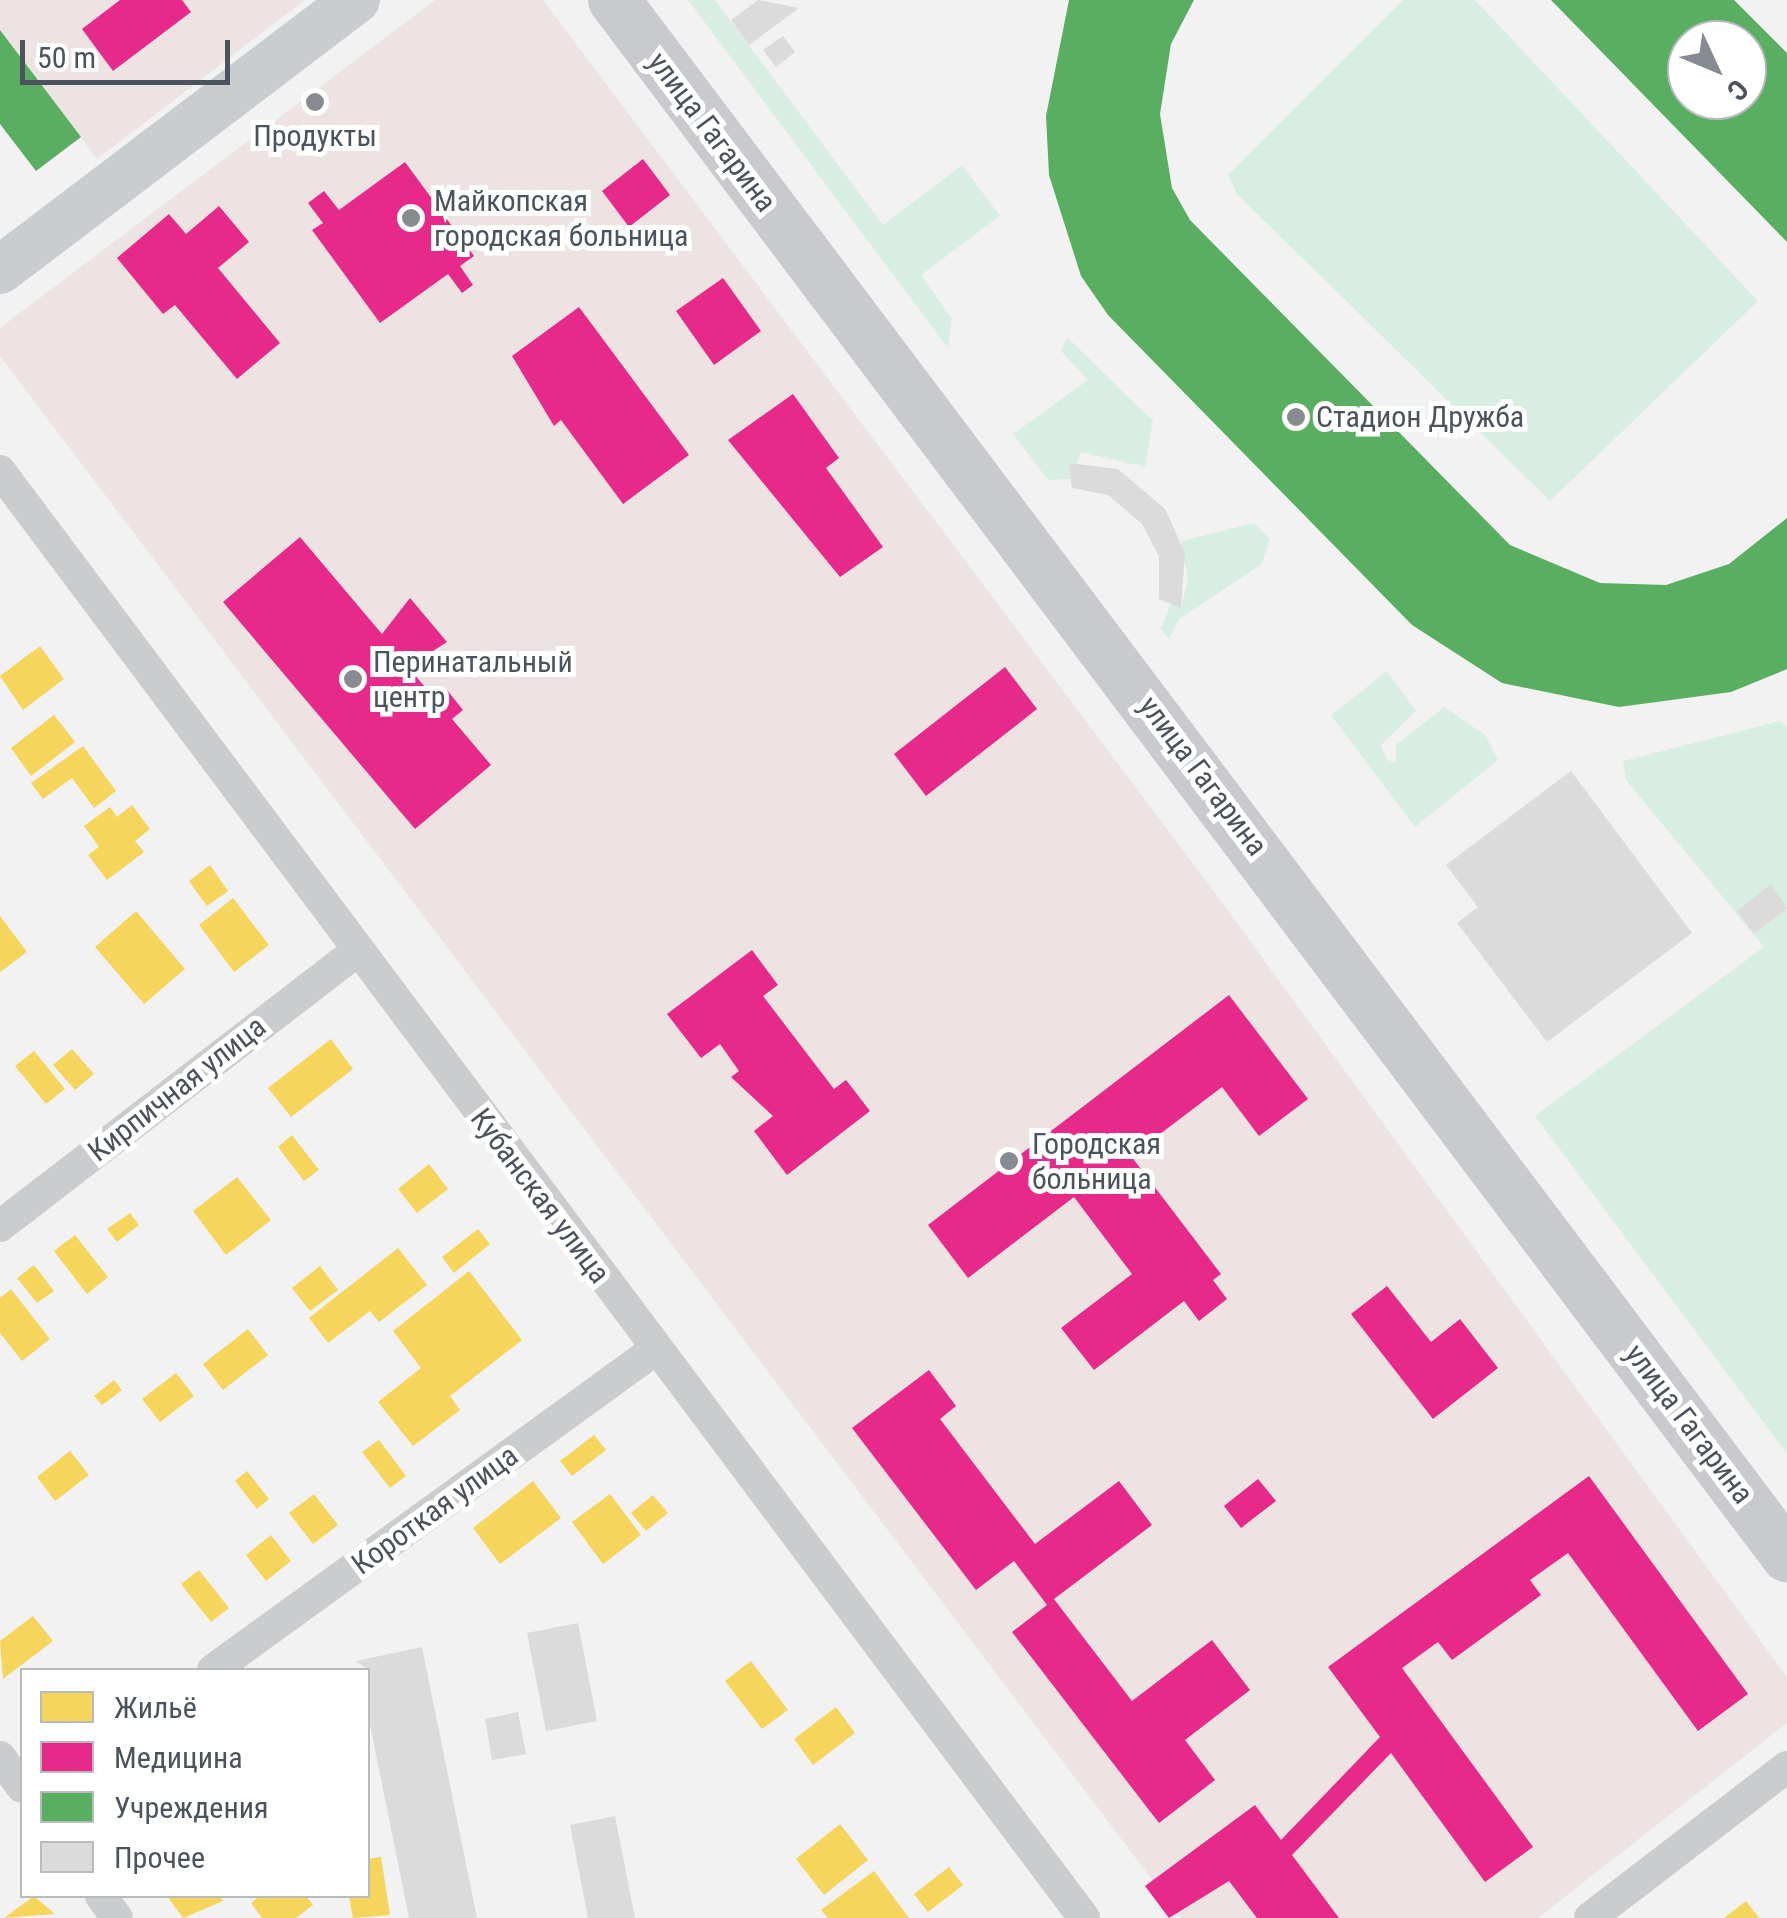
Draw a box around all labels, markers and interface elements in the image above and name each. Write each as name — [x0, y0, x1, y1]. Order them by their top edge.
scale bar — [25, 20, 235, 82]
north arrow — [1667, 20, 1767, 120]
text: 50 m — [37, 40, 96, 75]
street label: улица Гагарина — [640, 45, 784, 219]
text: С — [1720, 73, 1755, 107]
marker: Продукты — [304, 91, 326, 113]
place label: Продукты — [253, 118, 377, 154]
place label: Майкопская городская больница — [434, 183, 688, 254]
marker: Майкопская городская больница — [398, 205, 424, 231]
place label: Стадион Дружба — [1316, 399, 1524, 435]
marker: Стадион Дружба — [1285, 406, 1307, 428]
place label: Перинатальный центр — [373, 644, 573, 714]
marker: Перинатальный центр — [342, 668, 364, 690]
street label: улица Гагарина — [1131, 689, 1275, 863]
street label: Кирпичная улица — [81, 1009, 273, 1169]
street label: Кубанская улица — [463, 1102, 617, 1290]
place label: Городская больница — [1032, 1126, 1161, 1196]
marker: Городская больница — [996, 1148, 1022, 1174]
street label: улица Гагарина — [1617, 1337, 1761, 1511]
street label: Короткая улица — [345, 1438, 525, 1582]
legend — [20, 1668, 370, 1898]
text: Жильё — [114, 1690, 197, 1725]
text: Медицина — [114, 1740, 243, 1775]
text: Учреждения — [114, 1790, 268, 1825]
text: Прочее — [114, 1840, 205, 1875]

